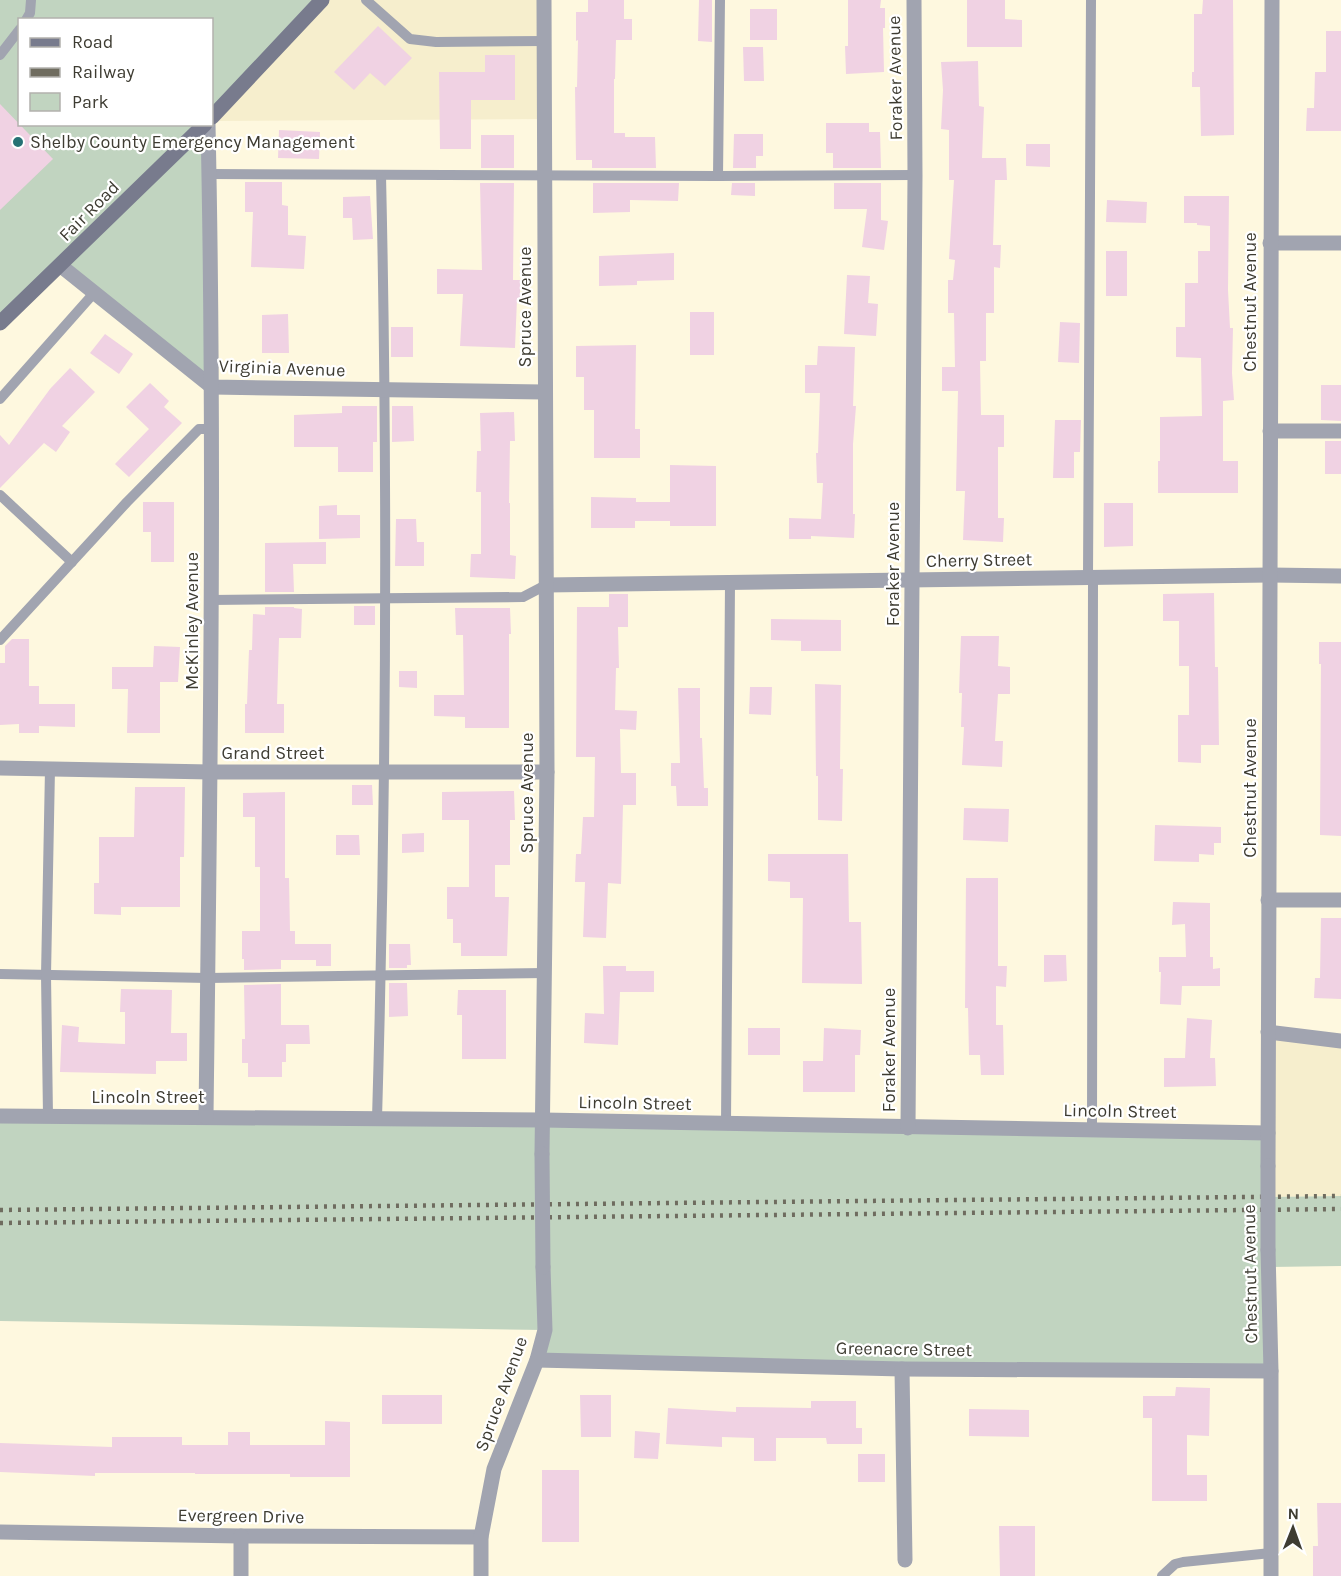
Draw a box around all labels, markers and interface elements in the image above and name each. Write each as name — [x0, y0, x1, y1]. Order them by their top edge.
street label: Foraker Avenue — [883, 16, 907, 140]
legend — [18, 18, 213, 126]
text: Road — [72, 31, 113, 53]
text: Railway — [72, 61, 135, 83]
text: Park — [72, 91, 109, 113]
place label: Shelby County Emergency Management — [30, 131, 355, 153]
marker: Shelby County Emergency Management — [11, 135, 25, 149]
street label: Fair Road — [54, 176, 124, 246]
street label: Chestnut Avenue — [1239, 232, 1261, 372]
street label: Spruce Avenue — [514, 247, 536, 367]
street label: Virginia Avenue — [218, 355, 346, 381]
street label: Foraker Avenue — [882, 502, 904, 626]
street label: Cherry Street — [926, 548, 1033, 572]
street label: McKinley Avenue — [181, 552, 203, 690]
street label: Chestnut Avenue — [1239, 718, 1261, 858]
street label: Spruce Avenue — [516, 733, 538, 853]
street label: Grand Street — [221, 742, 325, 764]
street label: Foraker Avenue — [878, 988, 900, 1112]
street label: Lincoln Street — [91, 1086, 205, 1108]
street label: Lincoln Street — [578, 1091, 692, 1115]
street label: Lincoln Street — [1063, 1099, 1177, 1123]
street label: Chestnut Avenue — [1238, 1204, 1262, 1344]
street label: Spruce Avenue — [470, 1333, 532, 1455]
street label: Greenacre Street — [836, 1337, 972, 1361]
north arrow — [1263, 1498, 1323, 1558]
street label: Evergreen Drive — [177, 1504, 305, 1528]
text: N — [1287, 1504, 1299, 1523]

